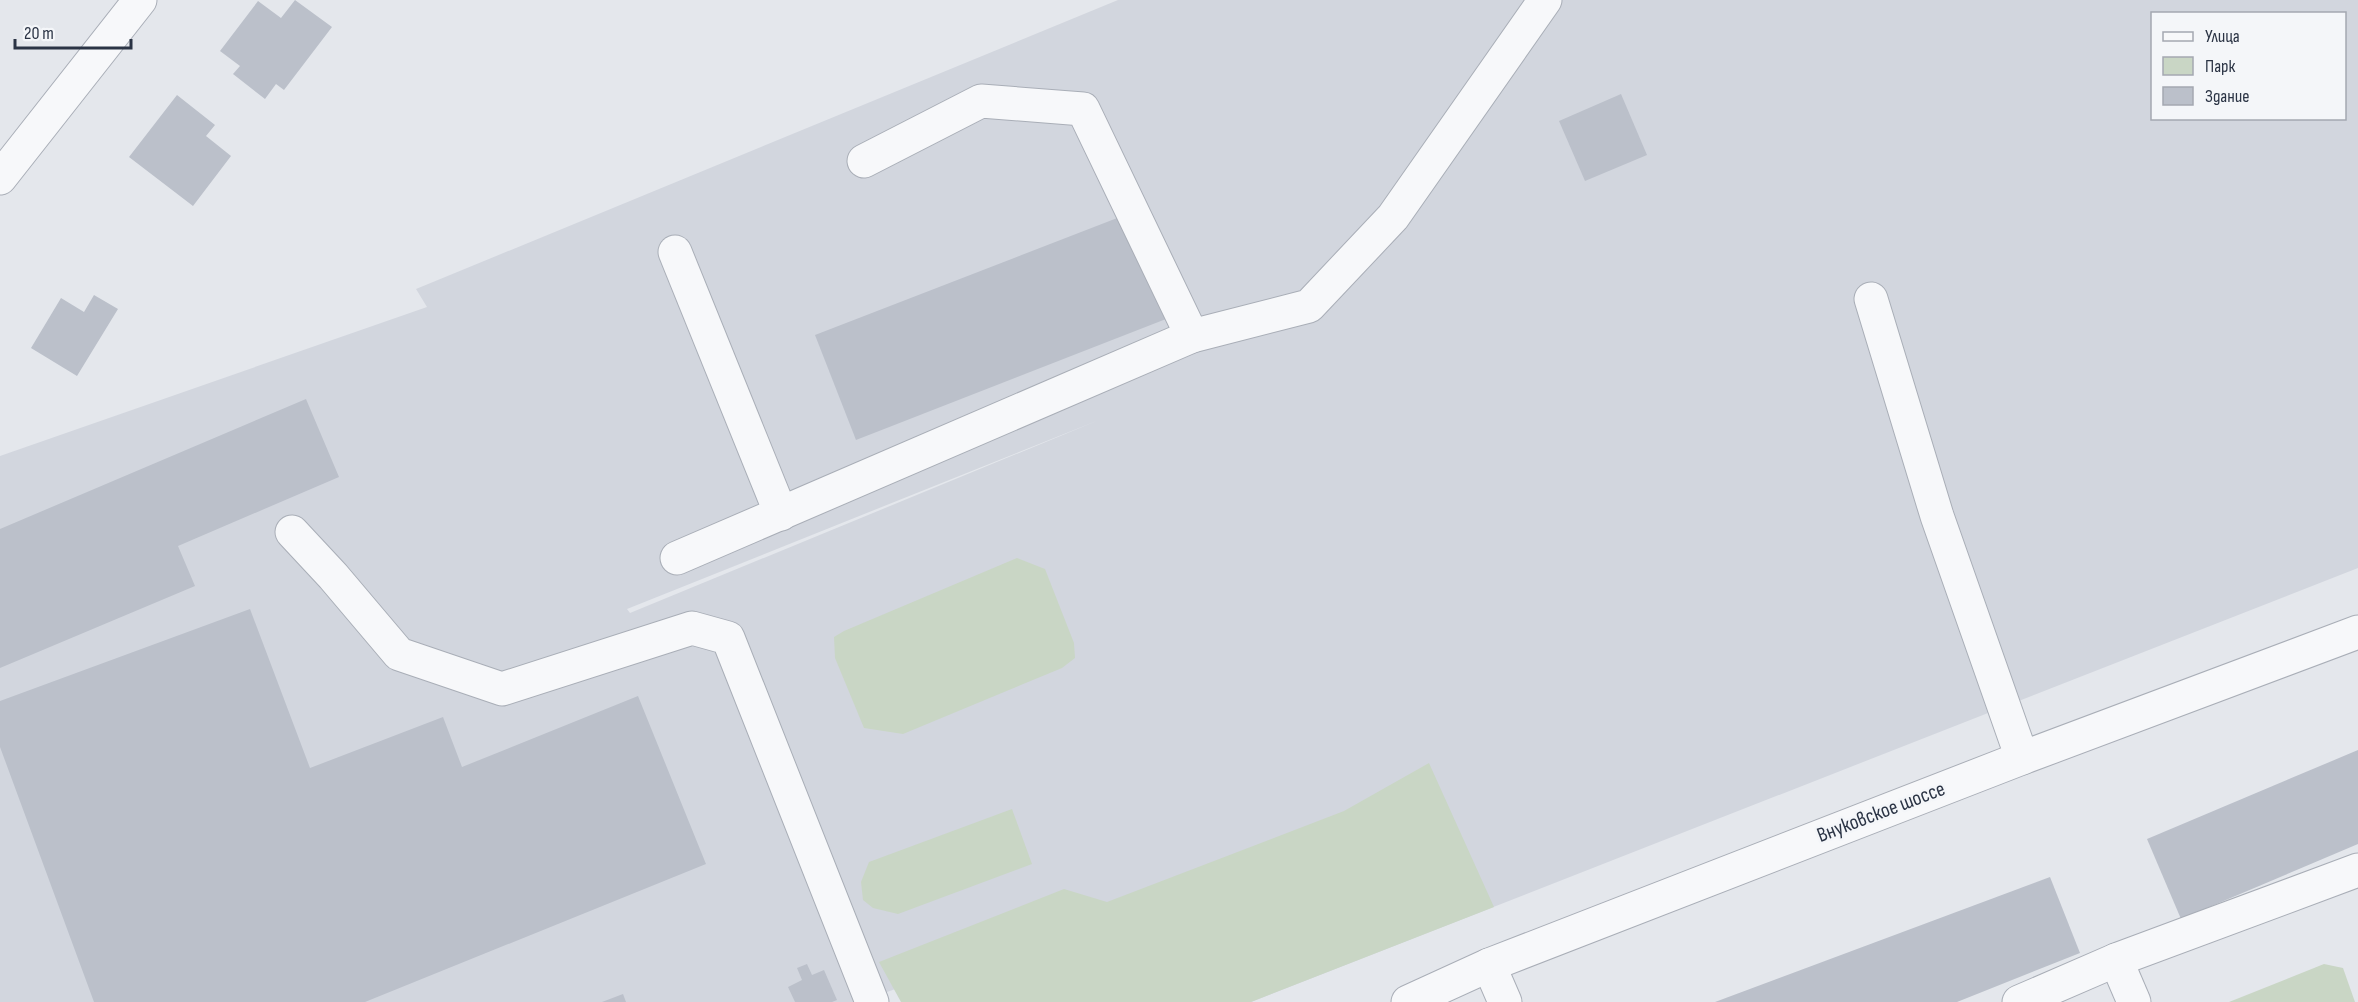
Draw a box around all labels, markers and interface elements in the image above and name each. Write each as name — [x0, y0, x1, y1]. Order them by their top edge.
scale bar — [15, 12, 130, 50]
legend — [2151, 12, 2346, 120]
text: 20 m — [24, 23, 54, 44]
text: Улица — [2205, 26, 2240, 47]
text: Парк — [2205, 56, 2236, 77]
text: Здание — [2205, 86, 2250, 107]
street label: Внуковское шоссе — [1813, 776, 1949, 848]

